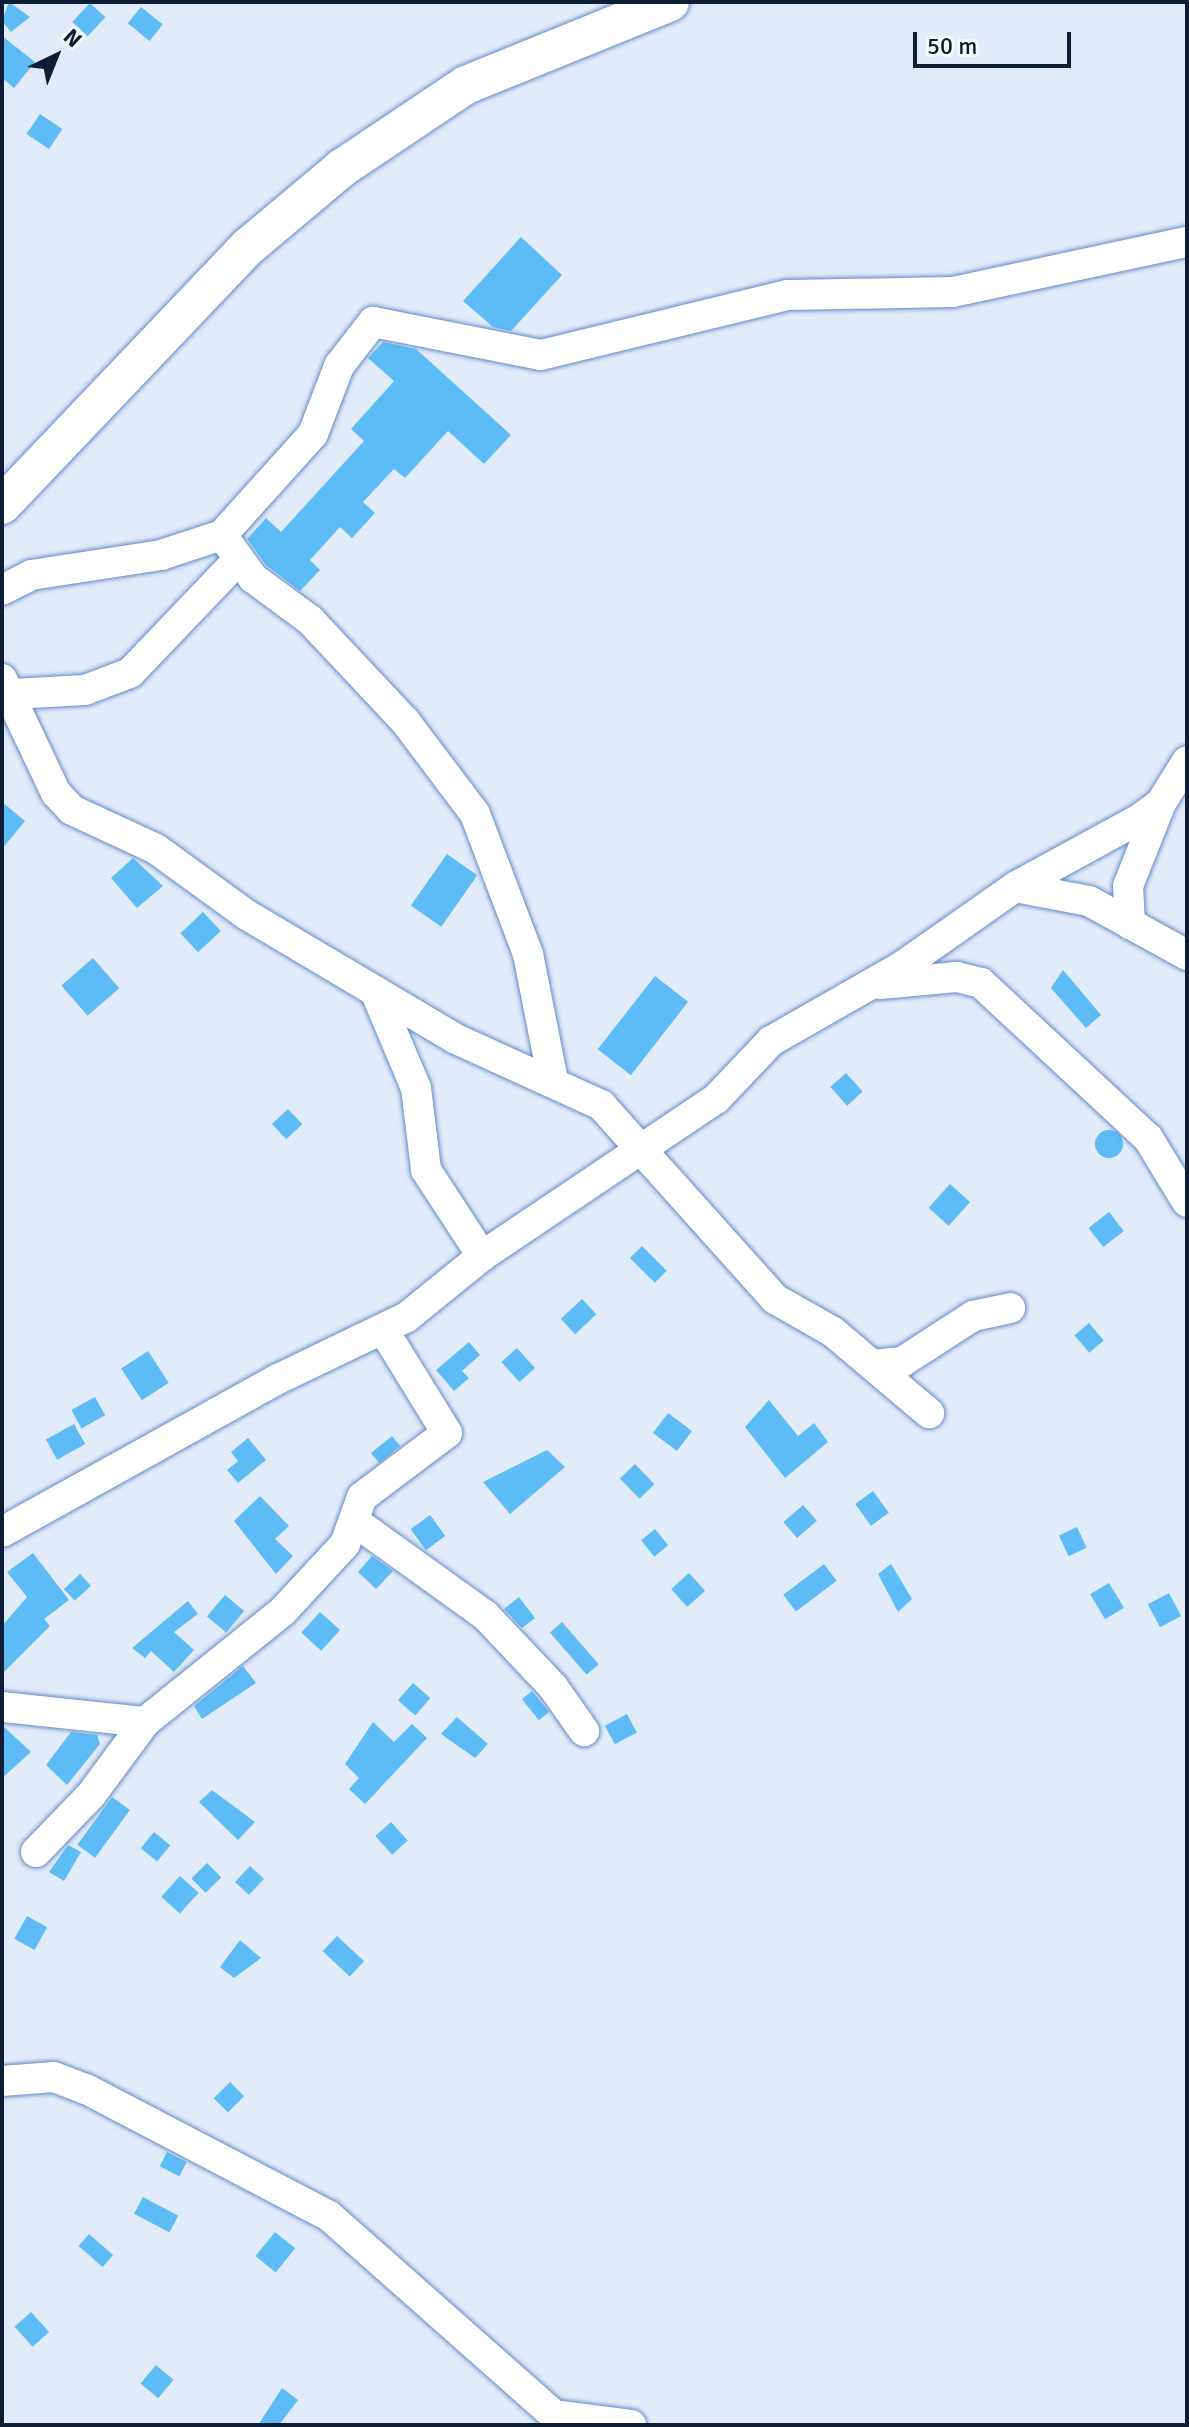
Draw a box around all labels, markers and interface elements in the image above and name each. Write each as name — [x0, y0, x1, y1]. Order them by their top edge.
north arrow — [16, 16, 96, 96]
scale bar — [917, 16, 1075, 66]
text: N — [58, 23, 88, 53]
text: 50 m — [927, 31, 977, 61]

